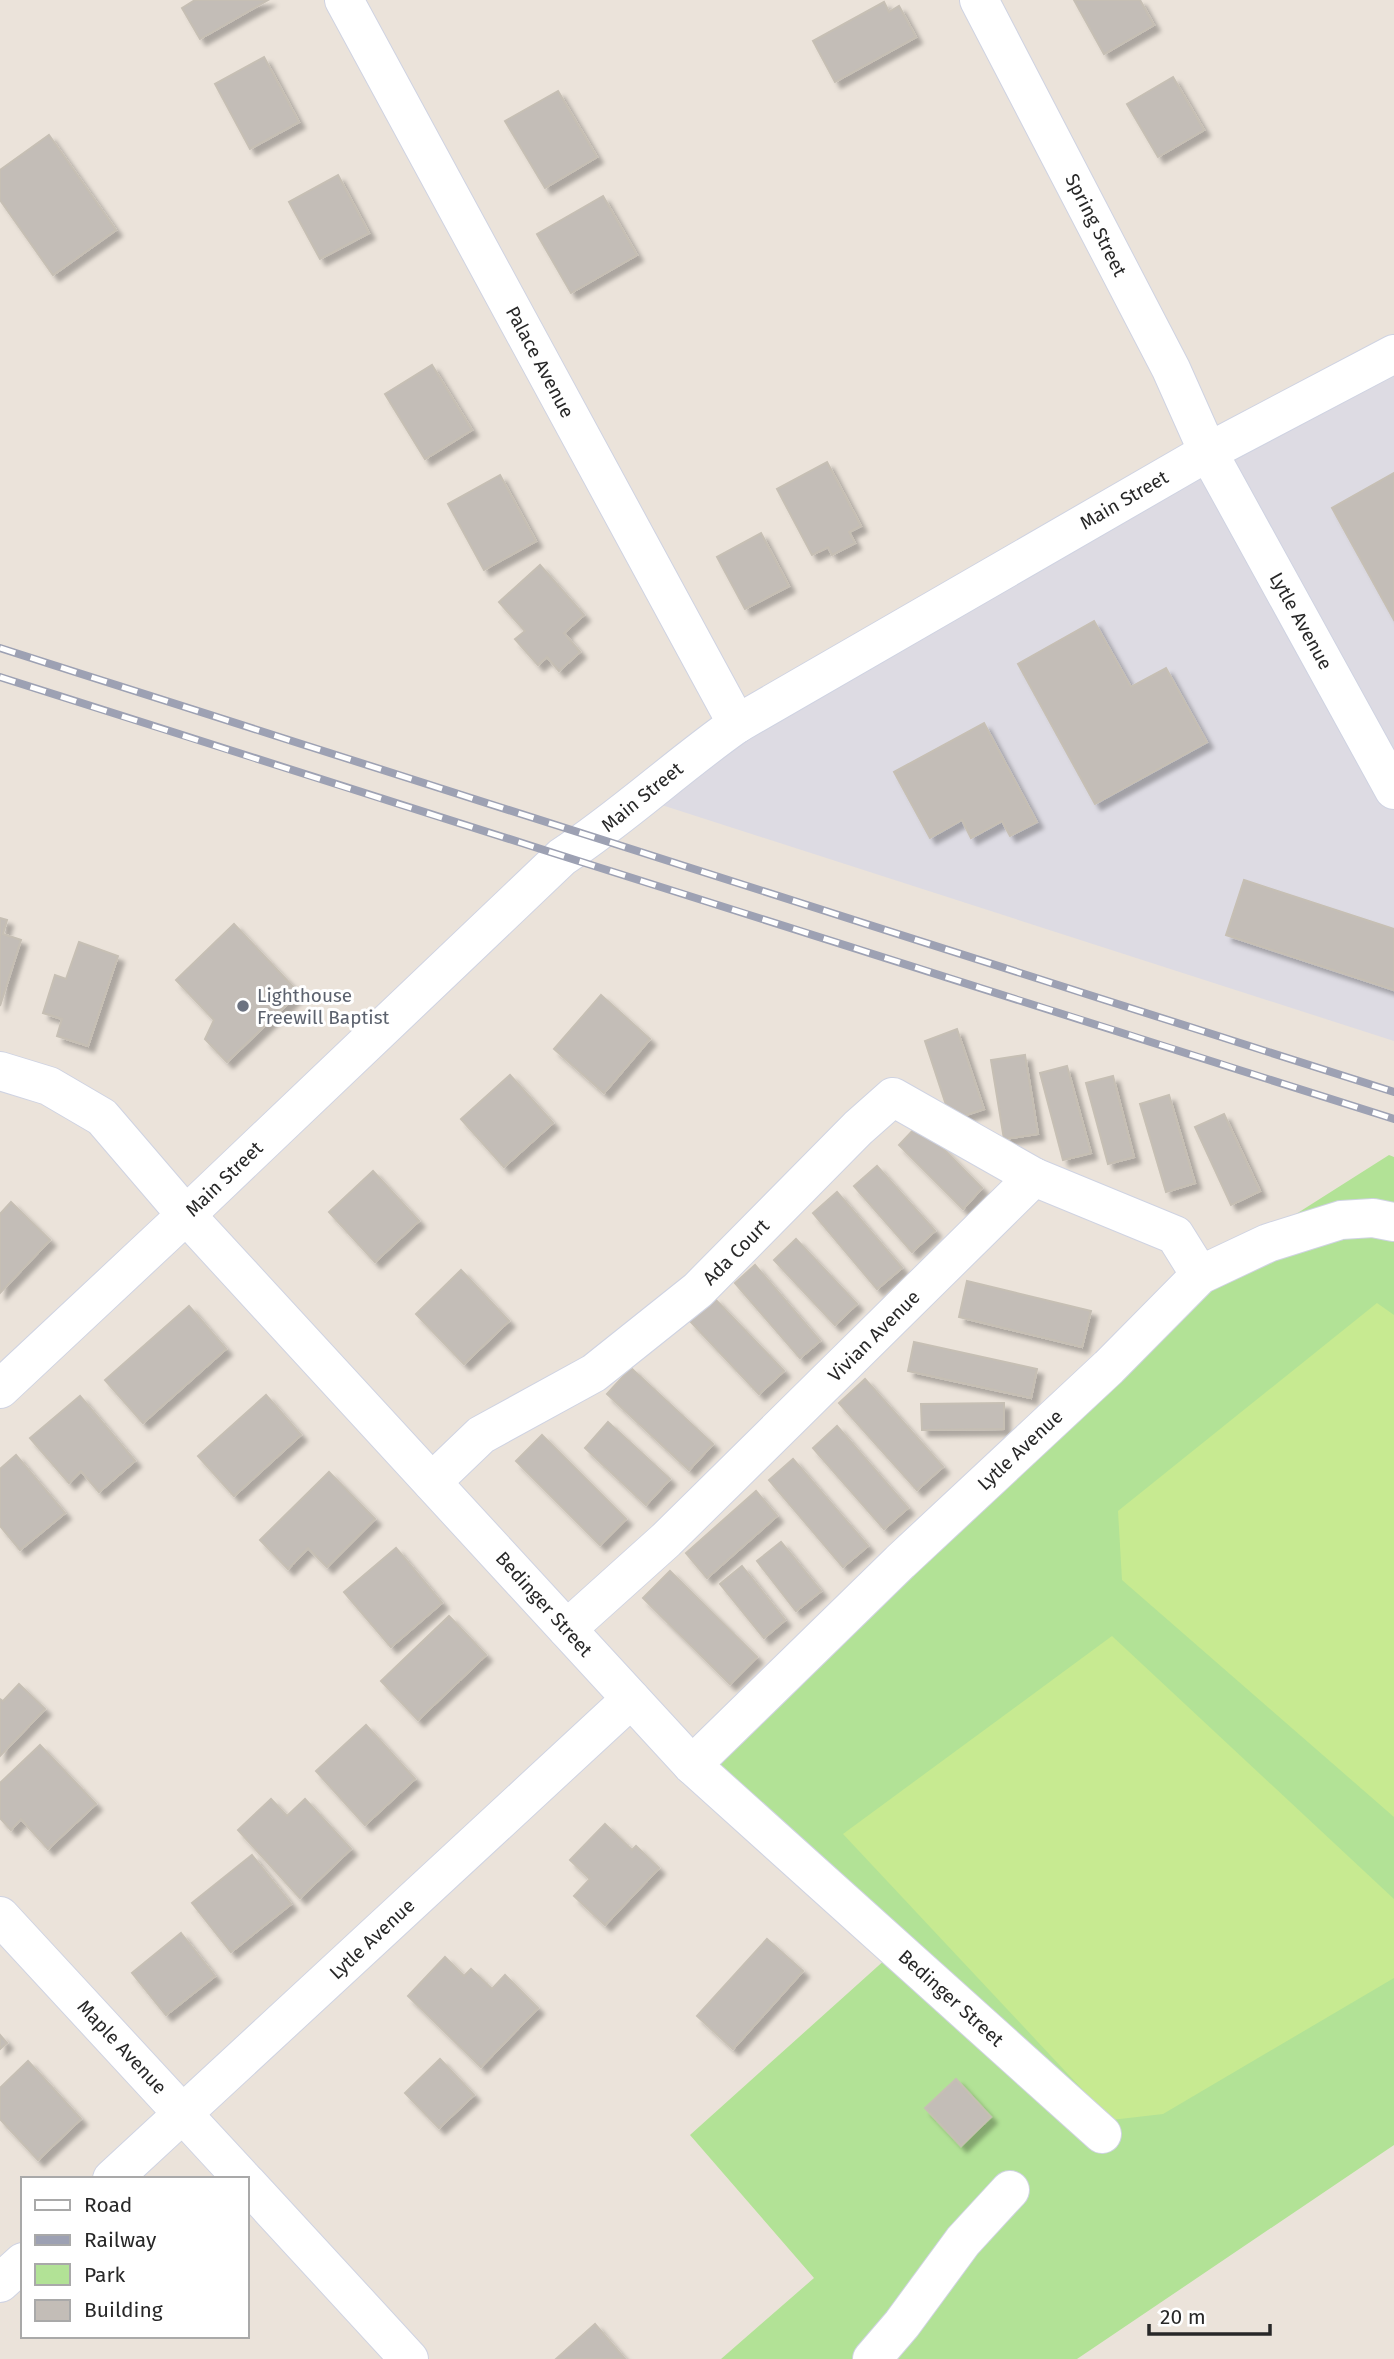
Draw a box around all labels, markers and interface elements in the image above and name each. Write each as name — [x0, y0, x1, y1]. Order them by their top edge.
street label: Spring Street — [1060, 170, 1132, 280]
street label: Palace Avenue — [501, 302, 579, 422]
street label: Main Street — [1076, 465, 1172, 535]
street label: Lytle Avenue — [1265, 568, 1337, 674]
street label: Main Street — [597, 757, 687, 837]
place label: Lighthouse Freewill Baptist — [257, 984, 390, 1029]
marker: Lighthouse Freewill Baptist — [235, 998, 251, 1014]
street label: Main Street — [181, 1137, 267, 1221]
street label: Ada Court — [698, 1214, 774, 1290]
street label: Vivian Avenue — [823, 1285, 925, 1387]
street label: Lytle Avenue — [973, 1405, 1067, 1495]
street label: Bedinger Street — [491, 1547, 597, 1661]
street label: Lytle Avenue — [325, 1894, 419, 1984]
street label: Bedinger Street — [894, 1945, 1008, 2051]
street label: Maple Avenue — [73, 1995, 171, 2099]
legend — [21, 2177, 248, 2338]
text: Road — [84, 2192, 132, 2218]
text: Railway — [84, 2227, 157, 2253]
text: Park — [84, 2262, 126, 2288]
scale bar — [1149, 2292, 1270, 2336]
text: Building — [84, 2297, 163, 2323]
text: 20 m — [1160, 2304, 1206, 2330]

